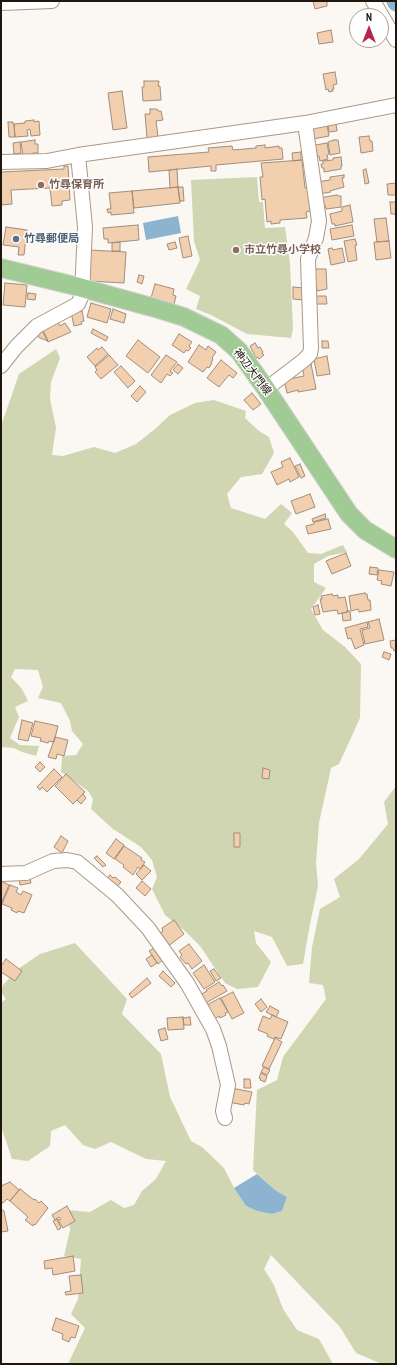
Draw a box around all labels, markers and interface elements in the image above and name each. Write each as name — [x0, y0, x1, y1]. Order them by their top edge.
north arrow — [349, 8, 389, 48]
text: N — [366, 10, 372, 24]
place label: 竹尋保育所 — [49, 178, 104, 192]
marker: 竹尋保育所 — [36, 180, 46, 190]
place label: 竹尋郵便局 — [24, 232, 79, 246]
marker: 竹尋郵便局 — [11, 234, 21, 244]
place label: 市立竹尋小学校 — [244, 243, 321, 257]
marker: 市立竹尋小学校 — [231, 245, 241, 255]
street label: 神辺大門線 — [230, 346, 274, 398]

